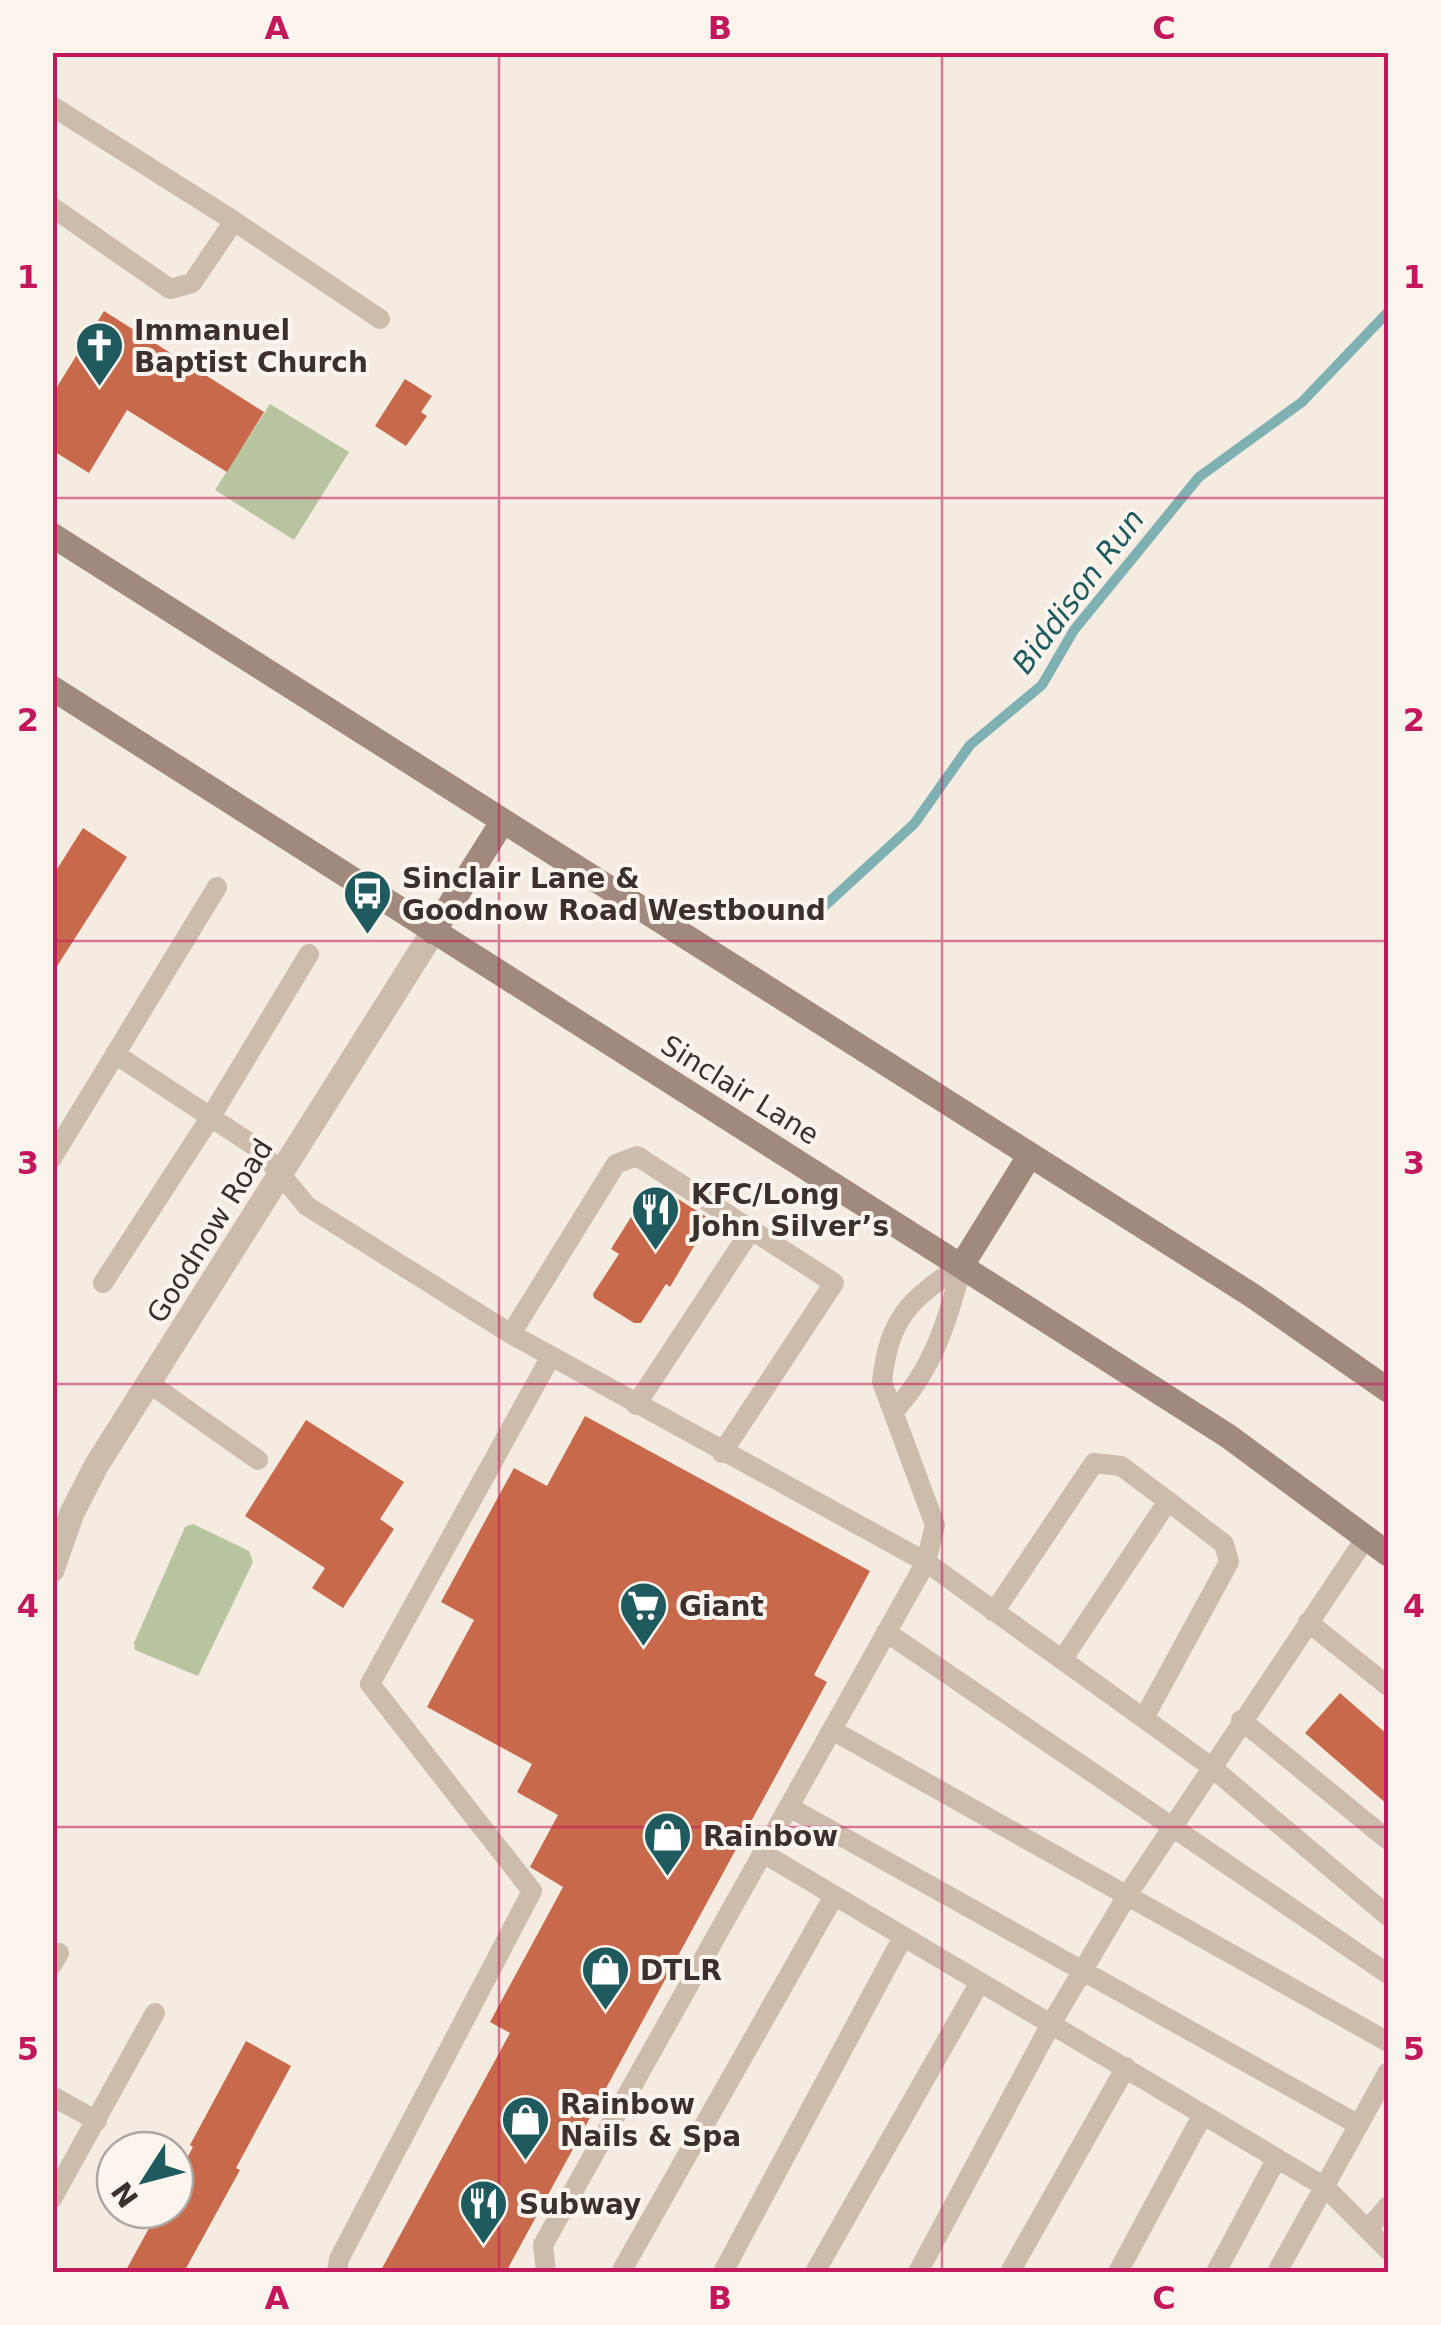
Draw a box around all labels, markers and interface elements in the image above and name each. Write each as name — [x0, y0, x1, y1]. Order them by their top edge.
text: A — [265, 9, 290, 47]
text: B — [708, 9, 732, 47]
text: C — [1152, 9, 1176, 47]
text: 1 — [17, 258, 39, 296]
text: 1 — [1403, 258, 1425, 296]
place label: Immanuel Baptist Church — [134, 314, 368, 379]
church icon: Immanuel Baptist Church — [73, 320, 125, 388]
water label: Biddison Run — [1005, 502, 1151, 680]
text: 2 — [17, 701, 39, 739]
text: 2 — [1403, 701, 1425, 739]
place label: Sinclair Lane & Goodnow Road Westbound — [402, 862, 826, 927]
bus stop icon: Sinclair Lane & Goodnow Road Westbound — [341, 868, 393, 936]
street label: Sinclair Lane — [655, 1028, 825, 1152]
street label: Goodnow Road — [140, 1133, 280, 1329]
text: 3 — [17, 1144, 39, 1182]
text: 3 — [1403, 1144, 1425, 1182]
place label: KFC/Long John Silver’s — [689, 1178, 889, 1243]
restaurant icon: KFC/Long John Silver’s — [630, 1184, 682, 1252]
supermarket icon: Giant — [618, 1580, 670, 1648]
text: 4 — [17, 1587, 39, 1625]
text: 4 — [1403, 1587, 1425, 1625]
place label: Giant — [679, 1590, 764, 1623]
shop icon: Rainbow — [642, 1810, 694, 1878]
place label: Rainbow — [703, 1820, 838, 1853]
shop icon: DTLR — [579, 1944, 631, 2012]
place label: DTLR — [640, 1954, 722, 1987]
text: 5 — [17, 2030, 39, 2068]
text: 5 — [1403, 2030, 1425, 2068]
place label: Rainbow Nails & Spa — [560, 2088, 741, 2153]
shop icon: Rainbow Nails & Spa — [499, 2094, 551, 2162]
north arrow — [95, 2130, 195, 2230]
text: N — [105, 2175, 145, 2214]
restaurant icon: Subway — [458, 2178, 510, 2246]
place label: Subway — [519, 2188, 641, 2221]
text: A — [265, 2279, 290, 2317]
text: B — [708, 2279, 732, 2317]
text: C — [1152, 2279, 1176, 2317]

